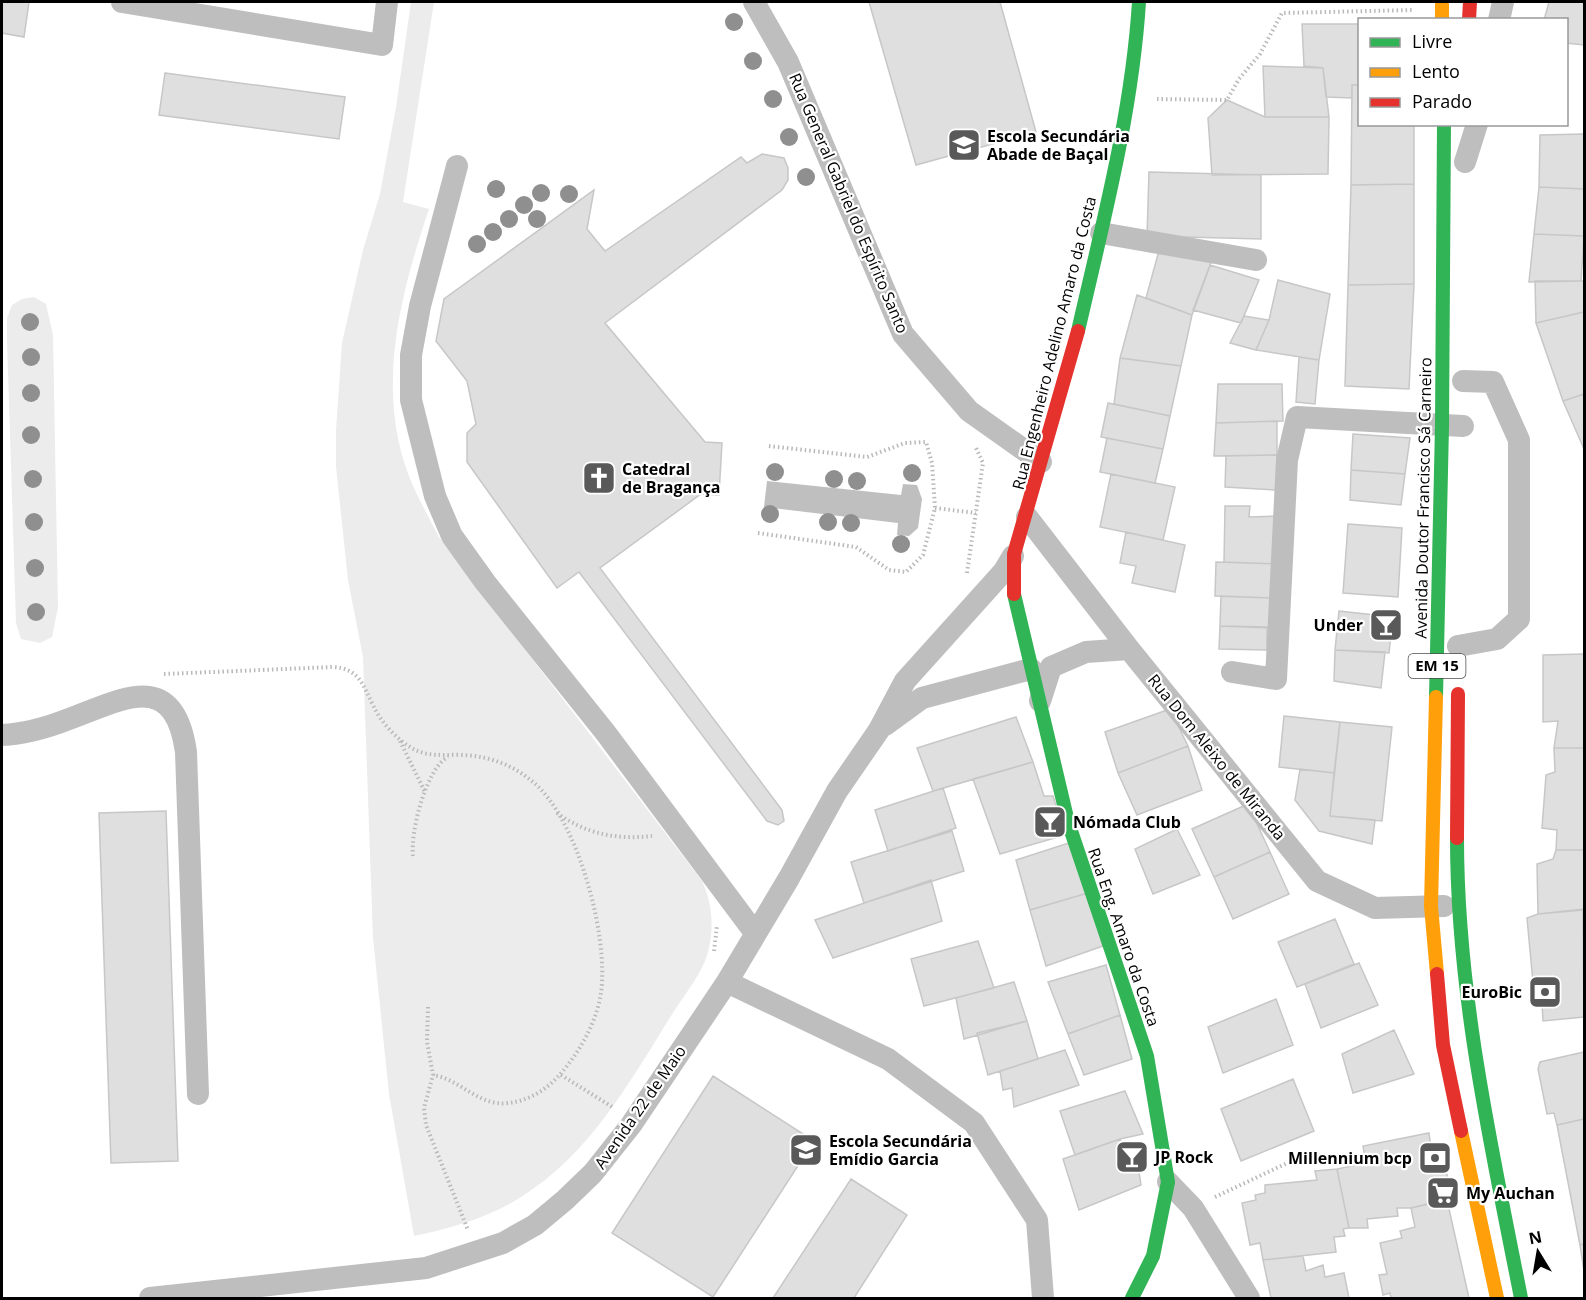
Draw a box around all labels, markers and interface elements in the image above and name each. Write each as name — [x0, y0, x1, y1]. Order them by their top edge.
legend — [1358, 18, 1568, 126]
text: Livre — [1412, 29, 1452, 53]
text: Lento — [1412, 59, 1460, 83]
street label: Rua General Gabriel do Espírito Santo — [784, 70, 914, 336]
text: Parado — [1412, 89, 1472, 113]
place label: Escola Secundária Abade de Baçal — [987, 125, 1130, 165]
school or university icon: Escola Secundária Abade de Baçal — [946, 127, 982, 163]
street label: Rua Engenheiro Adelino Amaro da Costa — [1007, 194, 1101, 492]
street label: Avenida Doutor Francisco Sá Carneiro — [1410, 357, 1436, 639]
place label: Catedral de Bragança — [622, 458, 721, 498]
church icon: Catedral de Bragança — [581, 460, 617, 496]
bar icon: Under — [1368, 607, 1404, 643]
place label: Under — [1314, 614, 1363, 636]
road number: EM 15 — [1408, 654, 1466, 678]
street label: Rua Dom Aleixo de Miranda — [1143, 669, 1291, 845]
bar icon: Nómada Club — [1032, 804, 1068, 840]
place label: Nómada Club — [1073, 811, 1181, 833]
street label: Rua Eng. Amaro da Costa — [1083, 845, 1165, 1029]
bank icon: EuroBic — [1527, 974, 1563, 1010]
place label: EuroBic — [1461, 981, 1522, 1003]
street label: Avenida 22 de Maio — [589, 1041, 691, 1173]
place label: Escola Secundária Emídio Garcia — [829, 1130, 972, 1170]
school or university icon: Escola Secundária Emídio Garcia — [788, 1132, 824, 1168]
bar icon: JP Rock — [1114, 1139, 1150, 1175]
bank icon: Millennium bcp — [1417, 1140, 1453, 1176]
place label: JP Rock — [1153, 1146, 1213, 1168]
place label: Millennium bcp — [1288, 1147, 1412, 1169]
supermarket icon: My Auchan — [1425, 1175, 1461, 1211]
place label: My Auchan — [1466, 1182, 1555, 1204]
north arrow — [1508, 1222, 1568, 1282]
text: N — [1527, 1225, 1544, 1249]

